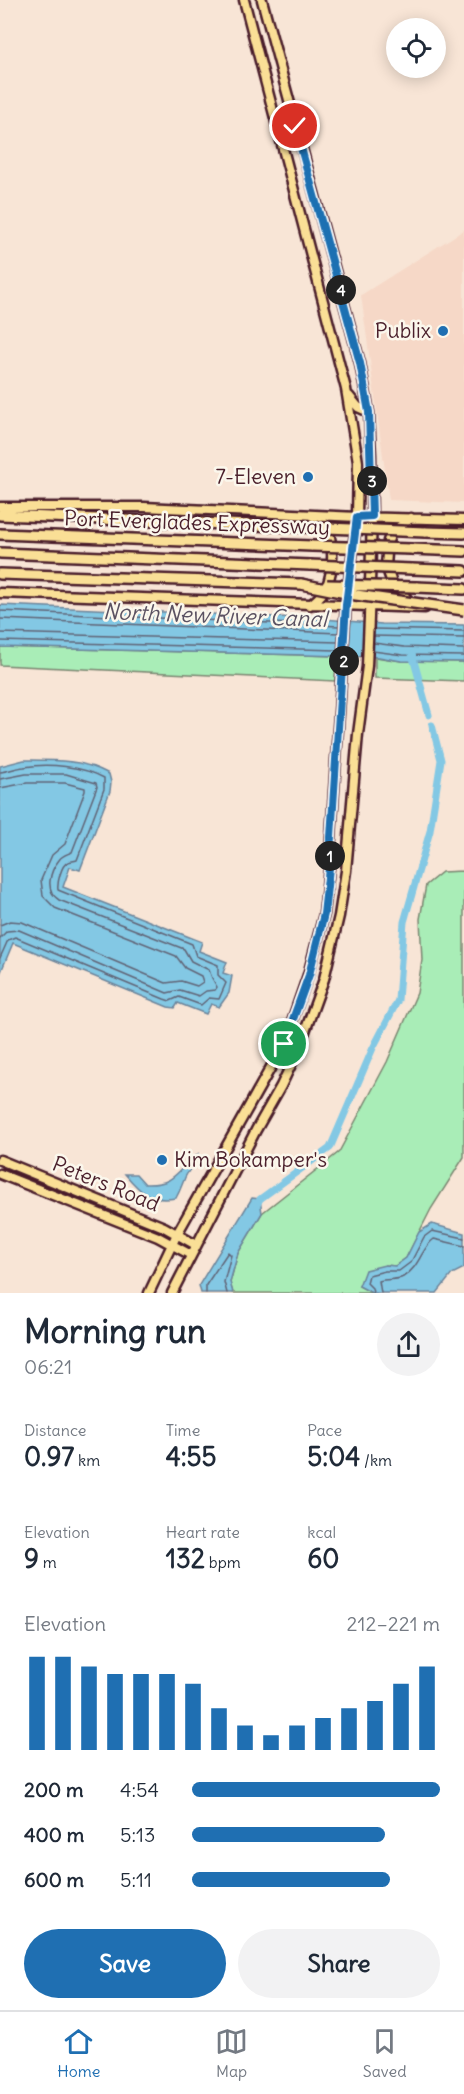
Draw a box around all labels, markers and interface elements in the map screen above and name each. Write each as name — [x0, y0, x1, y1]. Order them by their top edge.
map controls — [386, 18, 446, 78]
button: locate — [386, 18, 446, 78]
pin — [269, 100, 320, 151]
icon: check — [278, 109, 311, 142]
pin: 4 — [326, 275, 356, 305]
text: 4 — [336, 280, 346, 300]
place label: Publix — [375, 317, 431, 344]
marker: Publix — [436, 324, 450, 338]
place label: 7-Eleven — [215, 463, 296, 490]
pin: 3 — [357, 466, 387, 496]
marker: 7-Eleven — [301, 470, 315, 484]
text: 3 — [367, 471, 377, 491]
street label: Port Everglades Expressway — [64, 504, 331, 541]
water label: North New River Canal — [103, 597, 330, 633]
pin: 2 — [329, 646, 359, 676]
text: 2 — [340, 651, 348, 671]
pin: 1 — [315, 841, 345, 871]
text: 1 — [327, 846, 333, 866]
pin — [258, 1018, 309, 1069]
icon: arrive — [267, 1027, 300, 1060]
place label: Kim Bokamper's — [174, 1146, 327, 1173]
street label: Peters Road — [48, 1150, 164, 1217]
marker: Kim Bokamper's — [155, 1153, 169, 1167]
text: Morning run — [24, 1310, 206, 1352]
button: share — [377, 1313, 440, 1376]
text: 06:21 — [24, 1354, 72, 1379]
text: Distance — [24, 1420, 86, 1440]
text: Time — [166, 1420, 200, 1440]
text: Pace — [307, 1420, 342, 1440]
text: 0.97 — [24, 1440, 74, 1473]
text: 4:55 — [166, 1440, 216, 1473]
text: 5:04 — [307, 1440, 360, 1473]
text: km — [74, 1450, 100, 1470]
text: /km — [360, 1450, 392, 1470]
text: Elevation — [24, 1522, 90, 1542]
text: Heart rate — [166, 1522, 240, 1542]
text: kcal — [307, 1522, 336, 1542]
text: 9 — [24, 1542, 39, 1575]
text: 132 — [166, 1542, 205, 1575]
text: 60 — [307, 1542, 339, 1575]
text: m — [39, 1552, 57, 1572]
text: bpm — [205, 1552, 241, 1572]
text: Elevation — [24, 1611, 106, 1636]
text: 212–221 m — [347, 1611, 440, 1636]
text: 200 m — [24, 1777, 84, 1802]
text: 4:54 — [120, 1777, 159, 1802]
text: 400 m — [24, 1822, 84, 1847]
text: 5:13 — [120, 1822, 155, 1847]
text: 600 m — [24, 1867, 84, 1892]
text: 5:11 — [120, 1867, 152, 1892]
button: Save — [24, 1929, 226, 1998]
button: Share — [238, 1929, 440, 1998]
tab: Home — [57, 2025, 100, 2081]
tab: Map — [215, 2025, 248, 2081]
tab: Saved — [363, 2025, 407, 2081]

